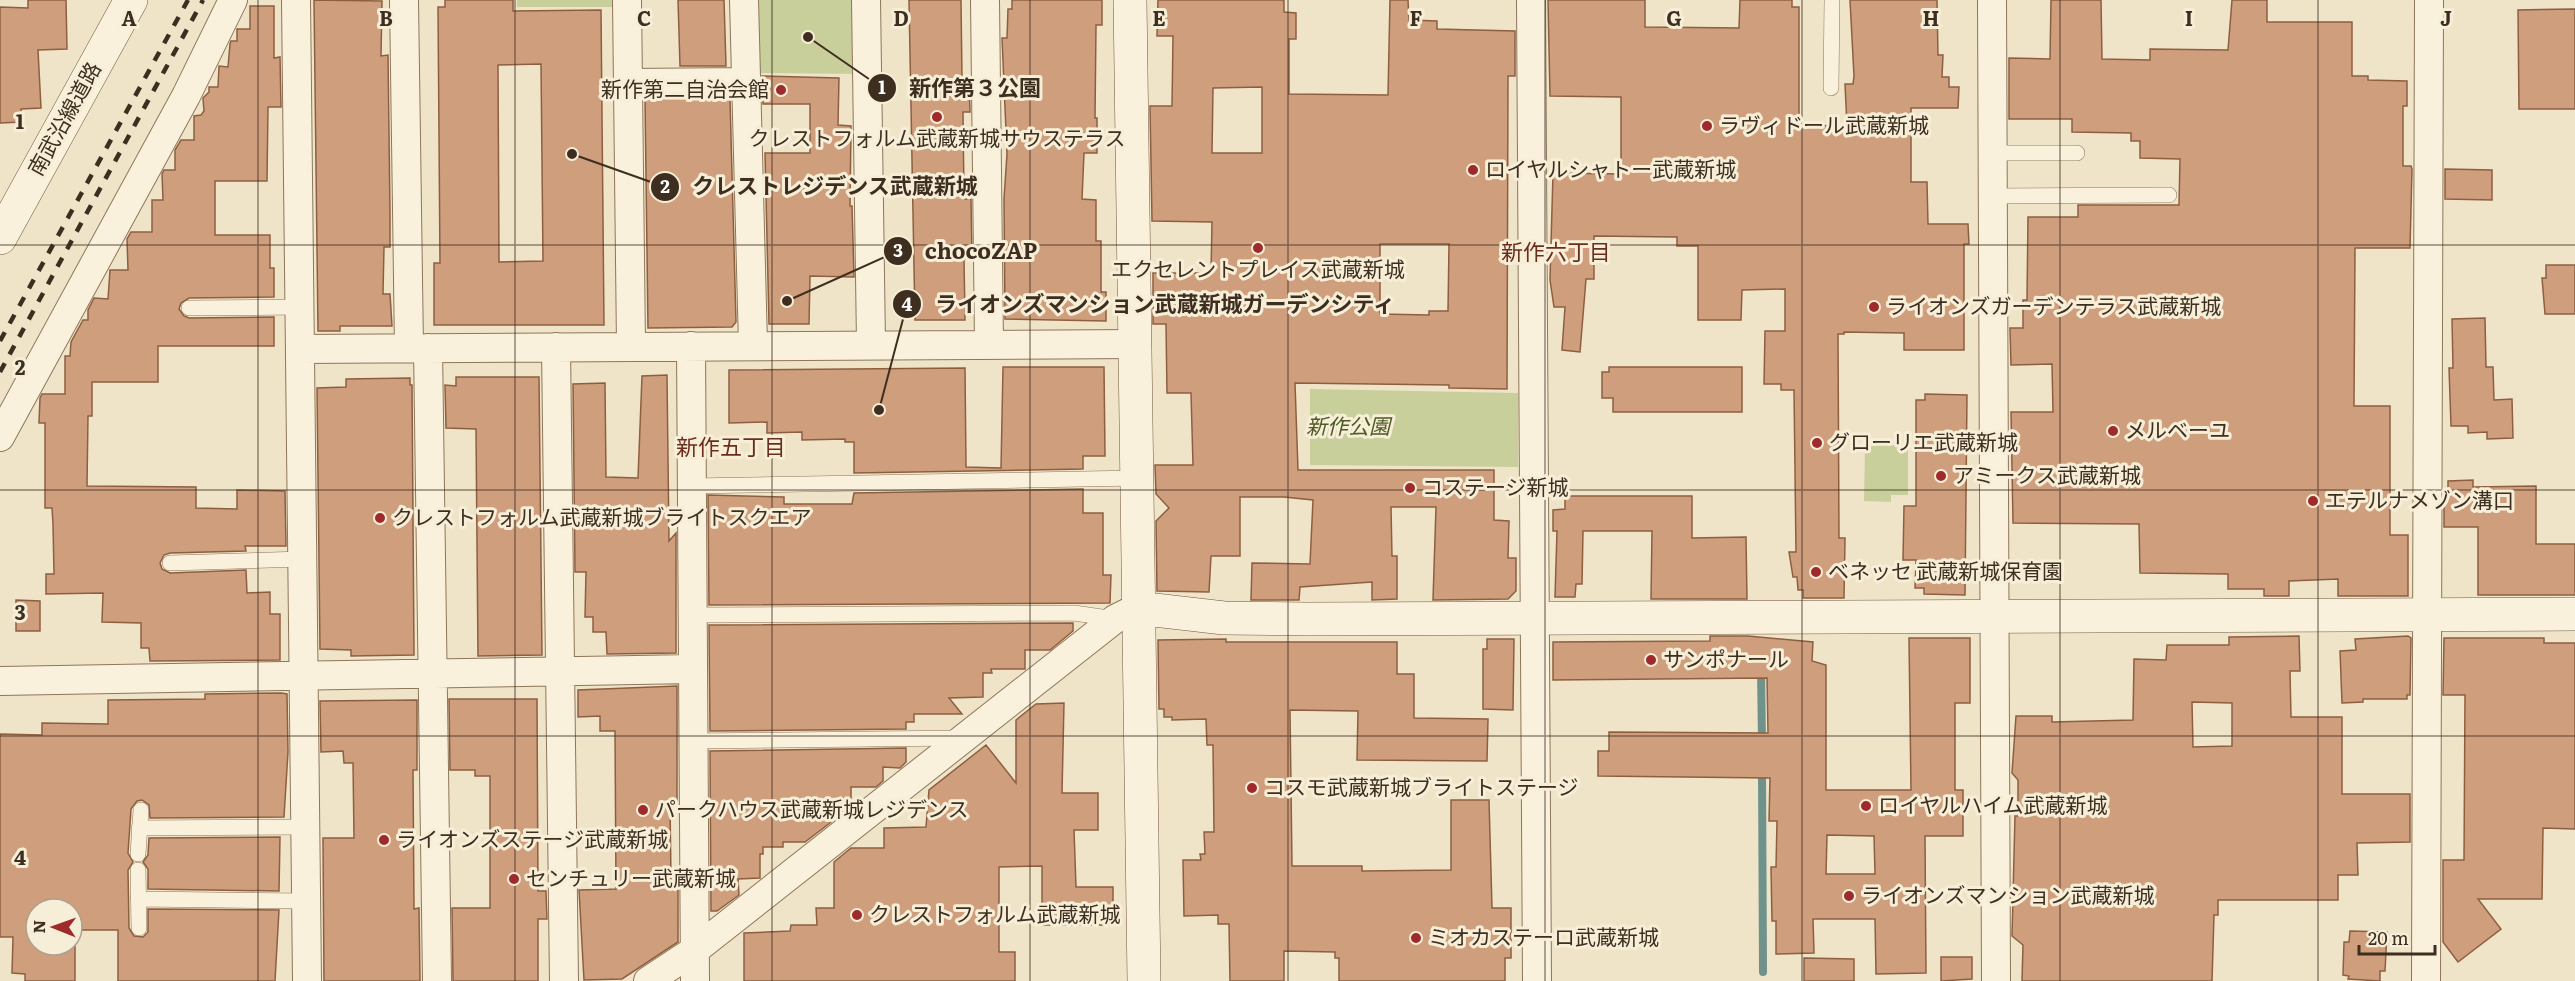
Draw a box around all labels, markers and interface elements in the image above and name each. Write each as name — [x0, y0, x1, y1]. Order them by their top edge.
text: A — [121, 2, 137, 32]
text: B — [379, 2, 393, 32]
text: C — [637, 2, 651, 32]
text: D — [893, 2, 909, 32]
text: E — [1152, 2, 1166, 32]
text: F — [1410, 2, 1423, 32]
text: G — [1666, 2, 1682, 32]
text: H — [1923, 2, 1939, 32]
text: I — [2185, 2, 2193, 32]
text: J — [2440, 2, 2452, 32]
street label: 南武沿線道路 — [19, 55, 107, 180]
callout: 新作第３公園 — [867, 68, 1053, 108]
text: 新作第３公園 — [909, 70, 1041, 103]
place label: 新作第二自治会館 — [601, 72, 769, 103]
text: 1 — [878, 73, 886, 100]
marker: 新作第二自治会館 — [774, 83, 788, 97]
text: 1 — [16, 105, 24, 135]
place label: ラヴィドール武蔵新城 — [1719, 108, 1929, 139]
marker: クレストフォルム武蔵新城サウステラス — [930, 110, 944, 124]
marker: ラヴィドール武蔵新城 — [1700, 119, 1714, 133]
place label: クレストフォルム武蔵新城サウステラス — [748, 121, 1126, 152]
place label: ロイヤルシャトー武蔵新城 — [1485, 152, 1736, 183]
marker: ロイヤルシャトー武蔵新城 — [1466, 163, 1480, 177]
callout: クレストレジデンス武蔵新城 — [650, 167, 990, 207]
text: クレストレジデンス武蔵新城 — [692, 168, 978, 201]
text: 2 — [660, 172, 670, 199]
callout: chocoZAP — [883, 231, 1050, 271]
text: chocoZAP — [925, 233, 1037, 266]
district label: 新作六丁目 — [1501, 234, 1611, 267]
text: 3 — [893, 236, 903, 263]
marker: エクセレントプレイス武蔵新城 — [1251, 241, 1265, 255]
place label: エクセレントプレイス武蔵新城 — [1111, 252, 1405, 283]
callout: ライオンズマンション武蔵新城ガーデンシティ — [892, 284, 1408, 324]
text: ライオンズマンション武蔵新城ガーデンシティ — [935, 286, 1395, 319]
place label: ライオンズガーデンテラス武蔵新城 — [1886, 289, 2221, 320]
text: 4 — [902, 290, 913, 317]
marker: ライオンズガーデンテラス武蔵新城 — [1867, 300, 1881, 314]
text: 2 — [15, 351, 26, 381]
park label: 新作公園 — [1306, 409, 1393, 440]
place label: メルベーユ — [2125, 413, 2230, 444]
marker: メルベーユ — [2106, 424, 2120, 438]
place label: グローリエ武蔵新城 — [1829, 425, 2018, 456]
district label: 新作五丁目 — [676, 429, 786, 462]
marker: グローリエ武蔵新城 — [1810, 436, 1824, 450]
place label: アミークス武蔵新城 — [1953, 458, 2141, 489]
marker: アミークス武蔵新城 — [1934, 469, 1948, 483]
place label: コステージ新城 — [1422, 470, 1569, 501]
marker: コステージ新城 — [1403, 481, 1417, 495]
place label: エテルナメゾン溝口 — [2325, 483, 2514, 514]
marker: エテルナメゾン溝口 — [2306, 494, 2320, 508]
place label: クレストフォルム武蔵新城ブライトスクエア — [392, 500, 812, 531]
marker: クレストフォルム武蔵新城ブライトスクエア — [373, 511, 387, 525]
place label: ベネッセ 武蔵新城保育園 — [1828, 554, 2063, 585]
marker: ベネッセ 武蔵新城保育園 — [1809, 565, 1823, 579]
text: 3 — [14, 596, 26, 626]
place label: サンポナール — [1663, 642, 1789, 673]
marker: サンポナール — [1644, 653, 1658, 667]
place label: コスモ武蔵新城ブライトステージ — [1264, 770, 1579, 801]
marker: コスモ武蔵新城ブライトステージ — [1245, 781, 1259, 795]
place label: ロイヤルハイム武蔵新城 — [1878, 788, 2108, 819]
place label: パークハウス武蔵新城レジデンス — [655, 792, 969, 823]
marker: ロイヤルハイム武蔵新城 — [1859, 799, 1873, 813]
marker: パークハウス武蔵新城レジデンス — [636, 803, 650, 817]
place label: ライオンズステージ武蔵新城 — [396, 822, 668, 853]
marker: ライオンズステージ武蔵新城 — [377, 833, 391, 847]
text: 4 — [14, 841, 26, 871]
place label: センチュリー武蔵新城 — [526, 861, 736, 892]
marker: センチュリー武蔵新城 — [507, 872, 521, 886]
place label: ライオンズマンション武蔵新城 — [1861, 878, 2155, 909]
marker: ライオンズマンション武蔵新城 — [1842, 889, 1856, 903]
north arrow — [24, 897, 84, 957]
place label: クレストフォルム武蔵新城 — [869, 897, 1121, 928]
marker: クレストフォルム武蔵新城 — [850, 908, 864, 922]
scale bar — [2359, 918, 2436, 956]
text: N — [26, 920, 50, 934]
place label: ミオカステーロ武蔵新城 — [1428, 920, 1659, 951]
text: 20 m — [2368, 924, 2409, 951]
marker: ミオカステーロ武蔵新城 — [1409, 931, 1423, 945]

